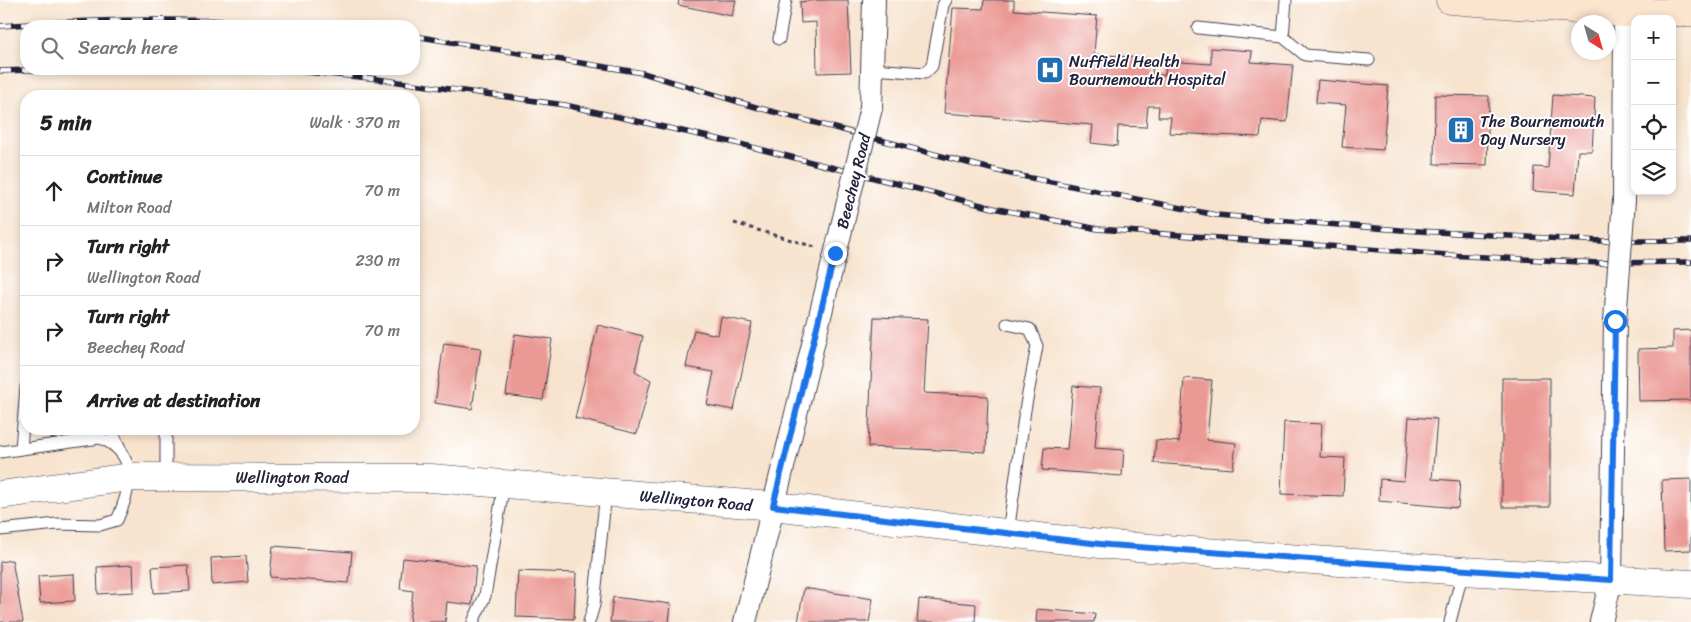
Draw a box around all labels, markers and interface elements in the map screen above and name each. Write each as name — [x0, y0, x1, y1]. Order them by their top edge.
north arrow — [1571, 15, 1616, 60]
map controls — [1631, 15, 1676, 195]
button: + — [1631, 15, 1676, 60]
search box — [20, 20, 420, 75]
text: Search here — [78, 31, 178, 64]
icon: search — [38, 34, 66, 62]
place label: Nuffield Health Bournemouth Hospital — [1069, 47, 1226, 94]
hospital icon: Nuffield Health Bournemouth Hospital — [1035, 55, 1065, 85]
button: − — [1631, 60, 1676, 105]
text: 5 min — [40, 104, 92, 142]
button: locate — [1631, 105, 1676, 150]
place label: The Bournemouth Day Nursery — [1480, 107, 1604, 154]
text: Walk · 370 m — [309, 108, 400, 137]
building icon: The Bournemouth Day Nursery — [1446, 115, 1476, 145]
street label: Beechey Road — [828, 129, 880, 232]
button: layers — [1631, 150, 1676, 195]
text: Continue — [87, 160, 163, 193]
text: 70 m — [364, 176, 400, 205]
icon: ahead — [40, 177, 68, 205]
text: Milton Road — [87, 193, 171, 222]
text: Turn right — [87, 230, 169, 263]
route end — [824, 242, 847, 265]
text: 230 m — [355, 246, 400, 275]
icon: right — [40, 247, 68, 275]
text: Wellington Road — [87, 263, 200, 292]
text: Turn right — [87, 300, 169, 333]
route start — [1604, 310, 1627, 333]
text: 70 m — [364, 316, 400, 345]
icon: right — [40, 317, 68, 345]
text: Beechey Road — [87, 333, 184, 362]
text: Arrive at destination — [87, 384, 260, 417]
icon: arrive — [40, 387, 68, 415]
street label: Wellington Road — [236, 463, 350, 492]
street label: Wellington Road — [638, 481, 755, 520]

